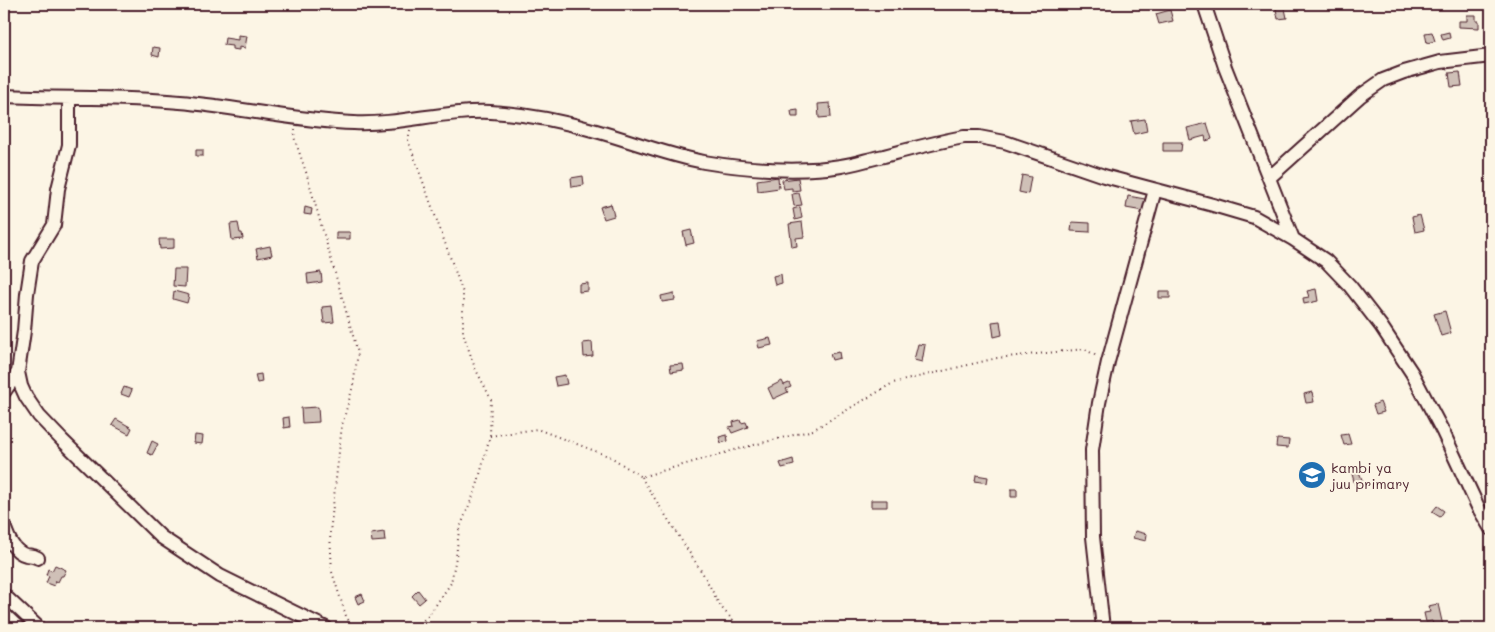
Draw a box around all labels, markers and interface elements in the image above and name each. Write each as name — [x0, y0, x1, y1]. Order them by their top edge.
place label: kambi ya juu primary — [1329, 458, 1410, 493]
school or university icon: kambi ya juu primary — [1297, 460, 1327, 490]

